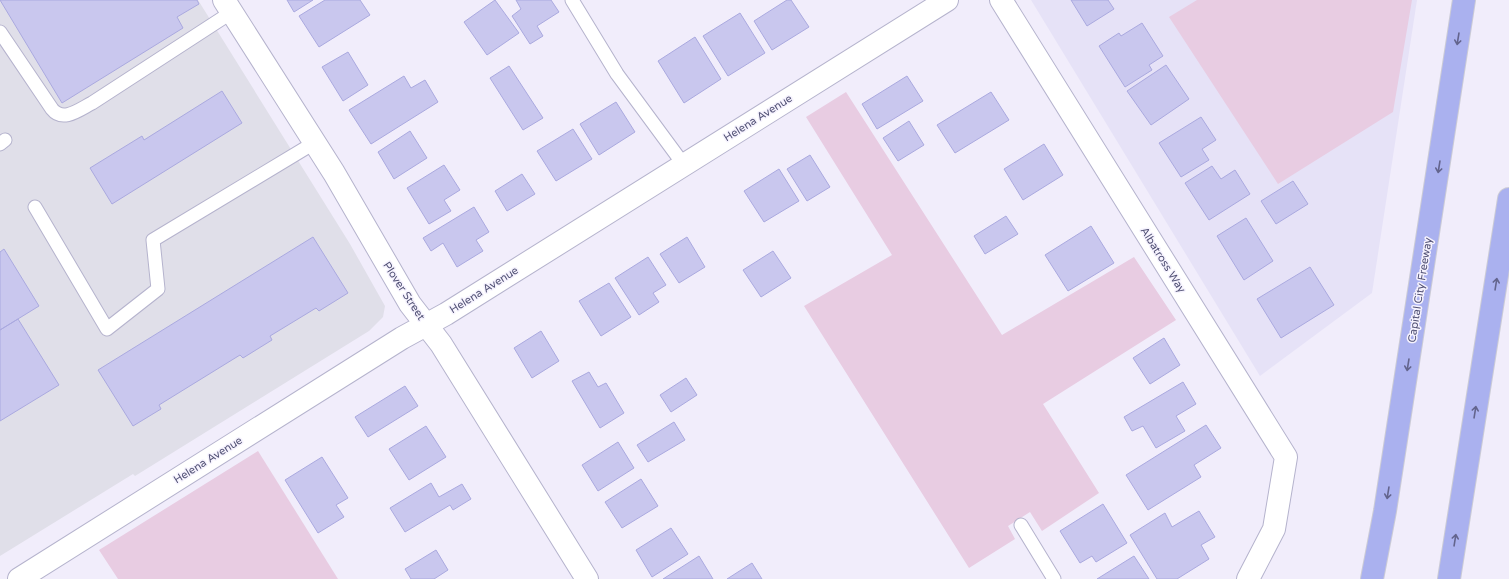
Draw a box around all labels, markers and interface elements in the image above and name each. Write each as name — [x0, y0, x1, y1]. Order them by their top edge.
one-way arrow — [1454, 32, 1462, 45]
street label: Helena Avenue — [721, 92, 795, 144]
one-way arrow — [1435, 160, 1443, 173]
street label: Albatross Way — [1138, 225, 1188, 295]
street label: Capital City Freeway — [1405, 236, 1435, 343]
street label: Plover Street — [380, 259, 428, 323]
street label: Helena Avenue — [447, 264, 521, 316]
one-way arrow — [1492, 278, 1500, 291]
one-way arrow — [1404, 358, 1412, 371]
one-way arrow — [1471, 406, 1479, 419]
street label: Helena Avenue — [171, 434, 245, 486]
one-way arrow — [1384, 486, 1392, 499]
one-way arrow — [1451, 534, 1459, 547]

